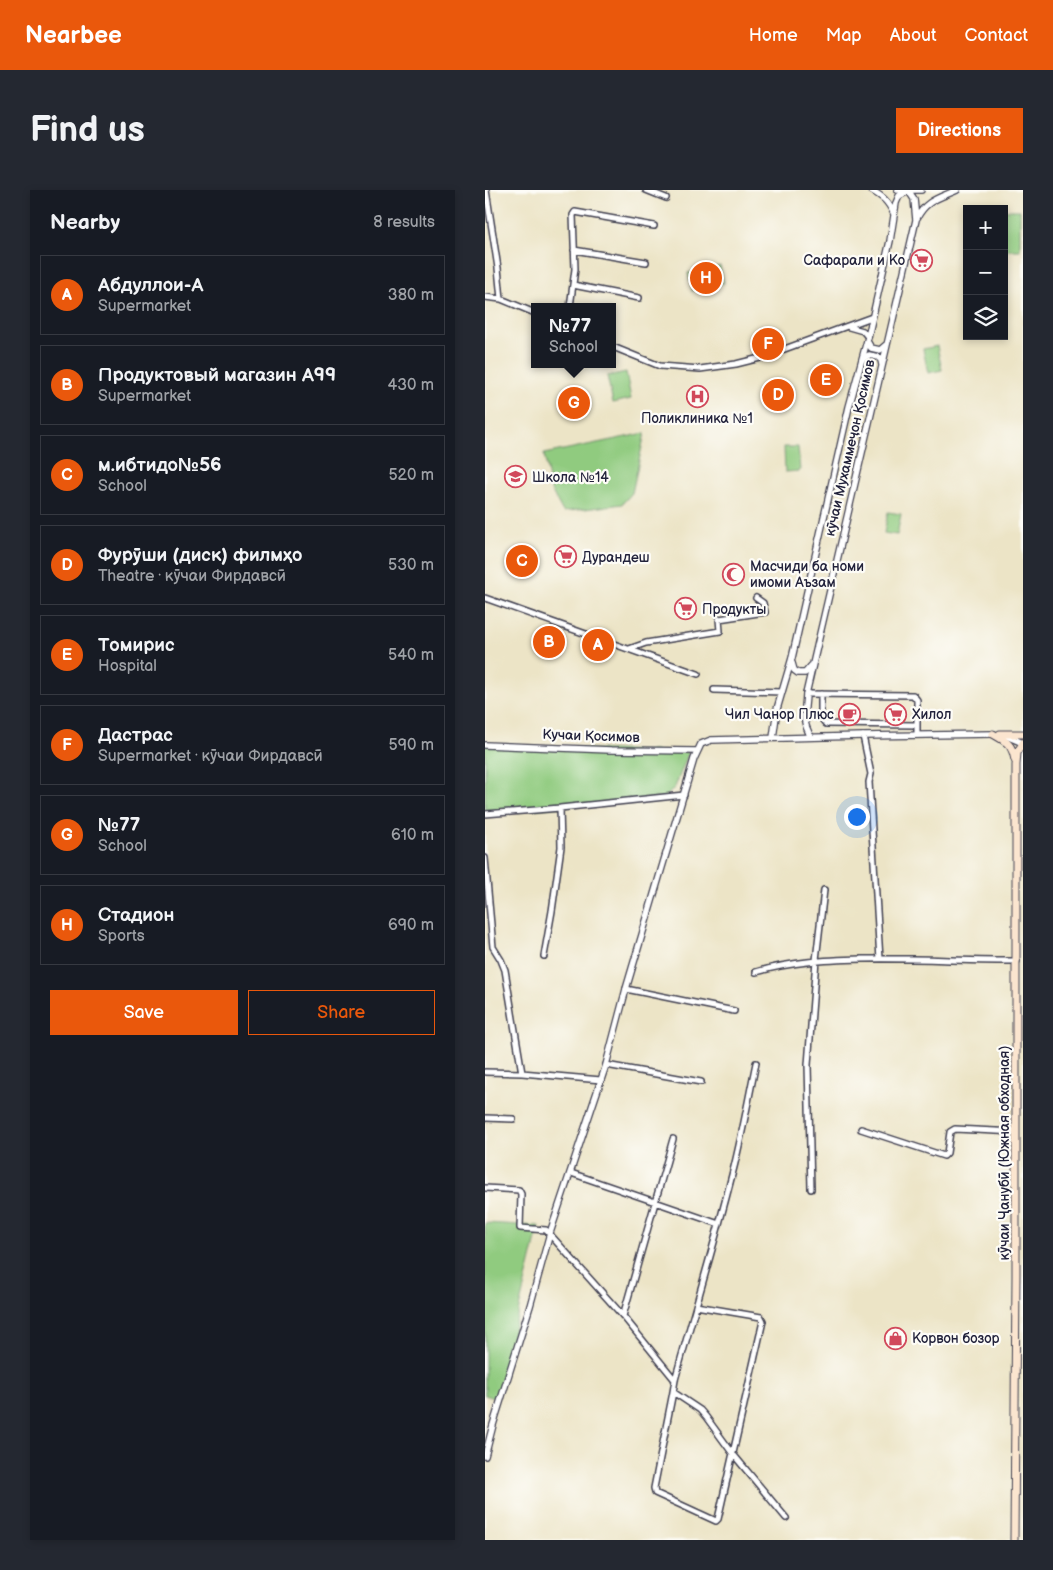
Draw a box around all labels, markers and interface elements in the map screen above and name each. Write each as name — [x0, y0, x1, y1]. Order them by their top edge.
text: Nearbee — [25, 21, 122, 50]
text: Home — [749, 25, 798, 46]
text: Map — [826, 25, 862, 46]
text: About — [890, 25, 937, 46]
text: Contact — [965, 25, 1028, 46]
button: Directions — [896, 108, 1023, 153]
text: Find us — [30, 109, 145, 152]
map controls — [963, 205, 1008, 340]
button: + — [963, 205, 1008, 250]
text: Nearby — [50, 210, 120, 235]
text: 8 results — [373, 213, 435, 232]
supermarket icon: Сафарали и Ко — [909, 248, 933, 272]
button: − — [963, 250, 1008, 295]
place label: Сафарали и Ко — [804, 252, 905, 269]
pin: H — [690, 259, 722, 297]
text: Абдуллои-А — [98, 274, 203, 297]
text: A — [62, 286, 72, 305]
text: 380 m — [388, 286, 434, 305]
button: layers — [963, 295, 1008, 340]
text: Supermarket — [98, 297, 191, 316]
popup — [531, 303, 616, 368]
text: №77 — [549, 315, 591, 338]
pin: F — [752, 325, 784, 363]
text: School — [549, 338, 598, 357]
street label: кӯчаи Мухаммеҷон Қосимов — [821, 357, 879, 538]
pin: E — [810, 361, 842, 399]
text: Продуктовый магазин А99 — [98, 364, 336, 387]
text: B — [61, 376, 73, 395]
text: 430 m — [387, 376, 434, 395]
pin: D — [762, 376, 794, 414]
pin: G — [558, 384, 590, 422]
hospital icon: Поликлиника №1 — [685, 384, 709, 408]
text: Supermarket — [98, 387, 191, 406]
place label: Поликлиника №1 — [641, 410, 753, 427]
text: м.ибтидо№56 — [98, 454, 222, 477]
school or university icon: Школа №14 — [504, 465, 528, 489]
text: C — [61, 466, 73, 485]
text: 520 m — [388, 466, 434, 485]
place label: Школа №14 — [532, 469, 609, 486]
text: School — [98, 477, 147, 496]
pin: C — [506, 542, 538, 580]
text: Фурӯши (диск) филмҳо — [98, 544, 302, 567]
supermarket icon: Дурандеш — [554, 545, 578, 569]
place label: Дурандеш — [582, 549, 650, 566]
text: D — [61, 556, 73, 575]
text: 530 m — [388, 556, 434, 575]
place label: Масчиди ба номи имоми Аъзам — [750, 558, 864, 591]
mosque icon: Масчиди ба номи имоми Аъзам — [722, 562, 746, 586]
text: Theatre · кӯчаи Фирдавсӣ — [98, 567, 286, 586]
supermarket icon: Продукты — [674, 597, 698, 621]
place label: Продукты — [702, 601, 766, 618]
pin: B — [533, 623, 565, 661]
pin: A — [582, 626, 614, 664]
text: Томирис — [98, 634, 175, 657]
text: E — [62, 646, 72, 665]
text: 540 m — [388, 646, 434, 665]
text: Hospital — [98, 657, 157, 676]
cafe icon: Чил Чанор Плюс — [838, 702, 862, 726]
supermarket icon: Хилол — [884, 702, 908, 726]
place label: Чил Чанор Плюс — [725, 706, 834, 723]
place label: Хилол — [912, 706, 951, 723]
text: Дастрас — [98, 724, 173, 747]
street label: Кучаи Қосимов — [542, 726, 641, 746]
text: F — [62, 736, 72, 755]
text: 590 m — [389, 736, 434, 755]
text: Supermarket · кӯчаи Фирдавсӣ — [98, 747, 323, 766]
your location — [844, 804, 870, 830]
text: №77 — [98, 814, 140, 837]
text: G — [61, 826, 73, 845]
text: 610 m — [391, 826, 434, 845]
text: School — [98, 837, 147, 856]
text: Стадион — [98, 904, 174, 927]
text: H — [61, 916, 73, 935]
text: 690 m — [388, 916, 434, 935]
text: Sports — [98, 927, 145, 946]
button: Save — [50, 990, 238, 1035]
button: Share — [248, 990, 435, 1035]
street label: кӯчаи Ҷанубӣ (Южная обходная) — [996, 1046, 1013, 1260]
shop icon: Корвон бозор — [884, 1326, 908, 1350]
place label: Корвон бозор — [912, 1330, 999, 1347]

